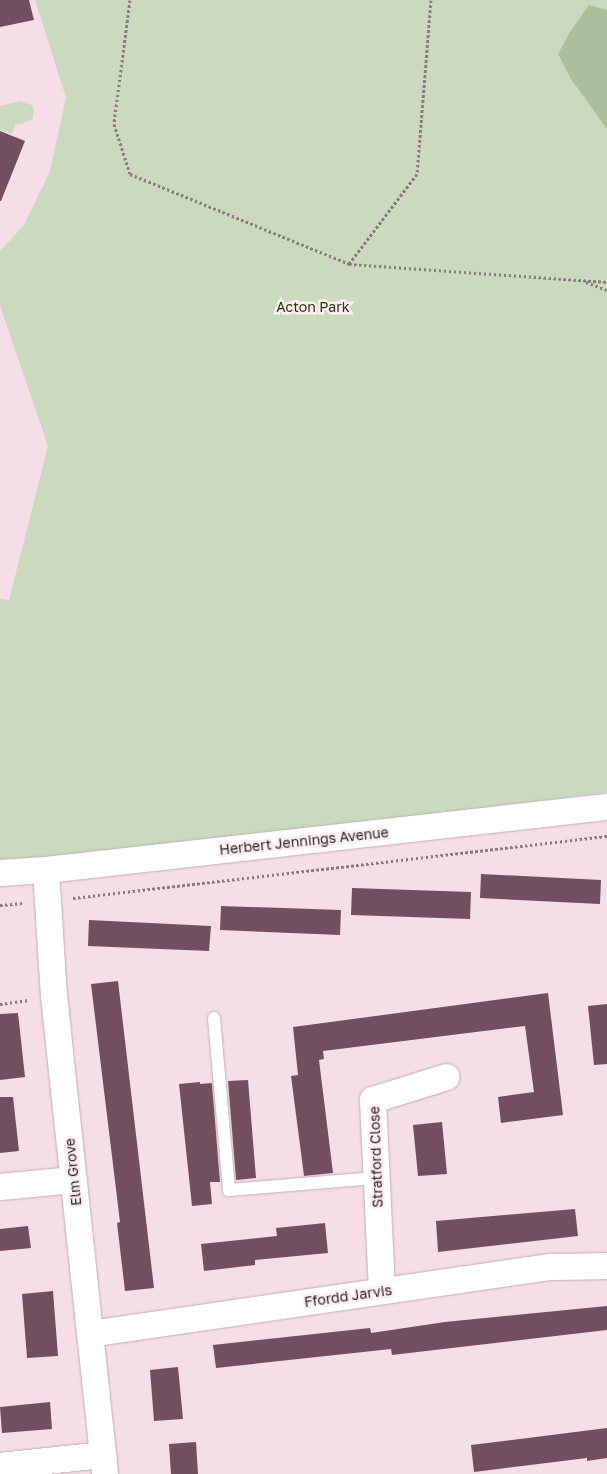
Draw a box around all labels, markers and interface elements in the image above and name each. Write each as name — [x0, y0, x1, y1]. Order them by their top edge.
park label: Acton Park — [276, 299, 350, 315]
street label: Herbert Jennings Avenue — [218, 824, 390, 858]
street label: Stratford Close — [366, 1106, 386, 1208]
street label: Elm Grove — [61, 1137, 85, 1207]
street label: Ffordd Jarvis — [303, 1282, 393, 1310]

